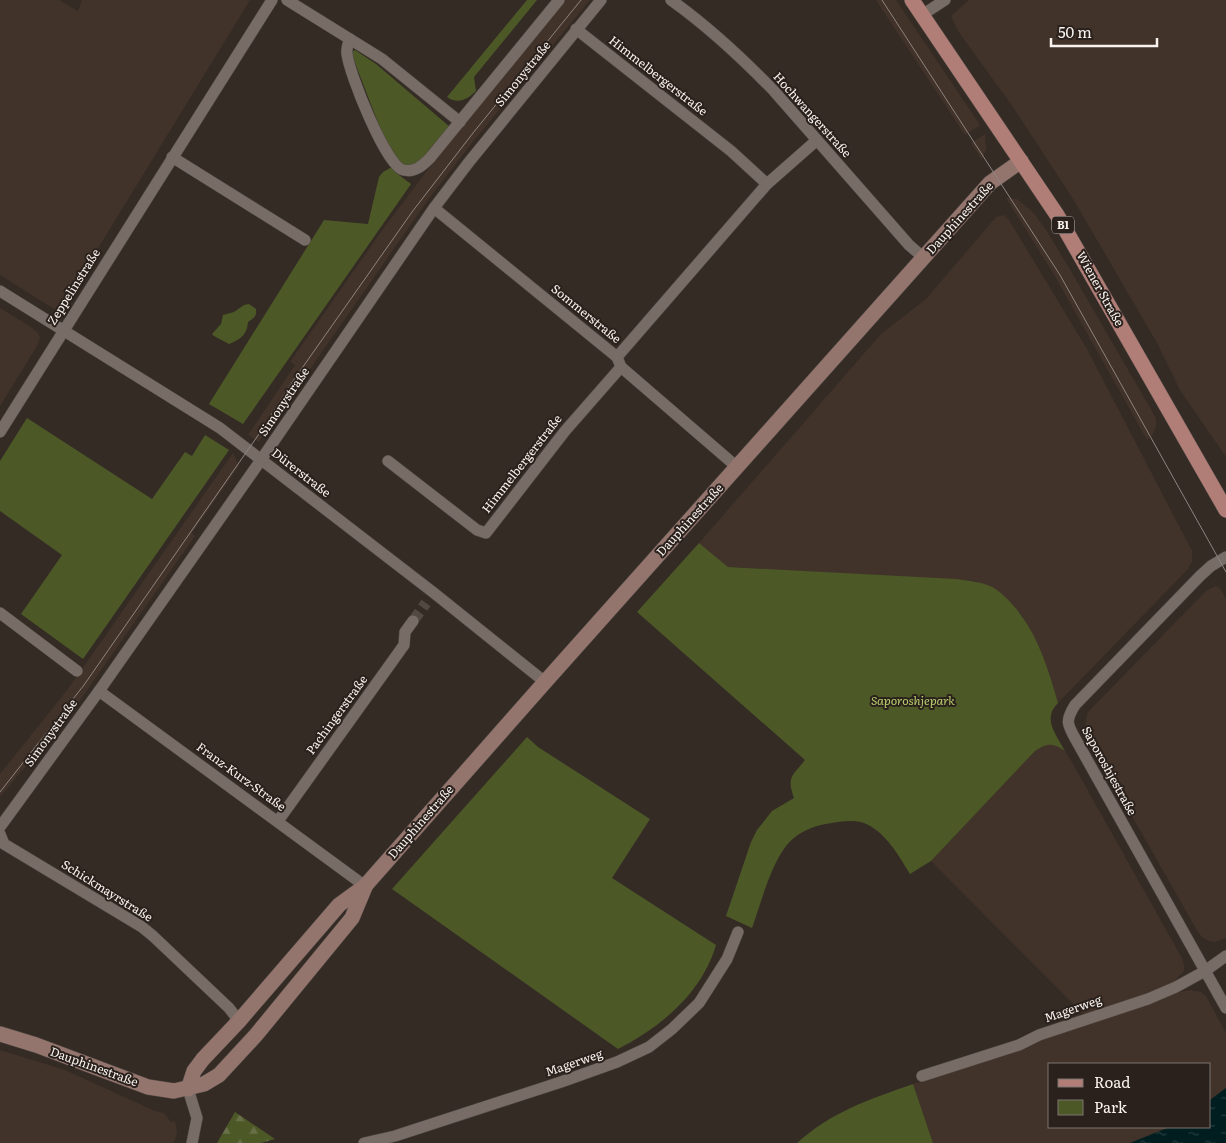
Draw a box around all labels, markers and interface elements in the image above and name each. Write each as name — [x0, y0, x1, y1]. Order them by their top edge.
scale bar — [1051, 15, 1157, 47]
text: 50 m — [1058, 20, 1092, 43]
street label: Himmelbergerstraße — [605, 31, 712, 120]
street label: Simonystraße — [490, 37, 554, 110]
street label: Hochwangerstraße — [769, 68, 856, 161]
street label: Dauphinestraße — [922, 177, 997, 258]
road number: B1 — [1052, 216, 1074, 234]
street label: Zeppelinstraße — [42, 245, 104, 328]
street label: Wiener Straße — [1073, 248, 1129, 329]
street label: Sommerstraße — [548, 279, 625, 347]
street label: Simonystraße — [253, 363, 313, 440]
street label: Himmelbergerstraße — [477, 410, 566, 517]
street label: Dürerstraße — [268, 443, 335, 501]
street label: Dauphinestraße — [652, 479, 727, 560]
street label: Pachingerstraße — [301, 671, 371, 758]
park label: Saporoshjepark — [871, 691, 955, 709]
street label: Simonystraße — [19, 695, 81, 770]
street label: Saporoshjestraße — [1078, 723, 1142, 818]
street label: Franz-Kurz-Straße — [193, 738, 290, 815]
street label: Dauphinestraße — [383, 781, 457, 862]
street label: Schickmayrstraße — [58, 855, 157, 926]
street label: Magerweg — [1042, 990, 1104, 1026]
street label: Dauphinestraße — [48, 1042, 141, 1090]
street label: Magerweg — [543, 1044, 605, 1080]
legend — [1048, 1063, 1211, 1128]
text: Road — [1094, 1070, 1130, 1093]
text: Park — [1094, 1095, 1128, 1118]

